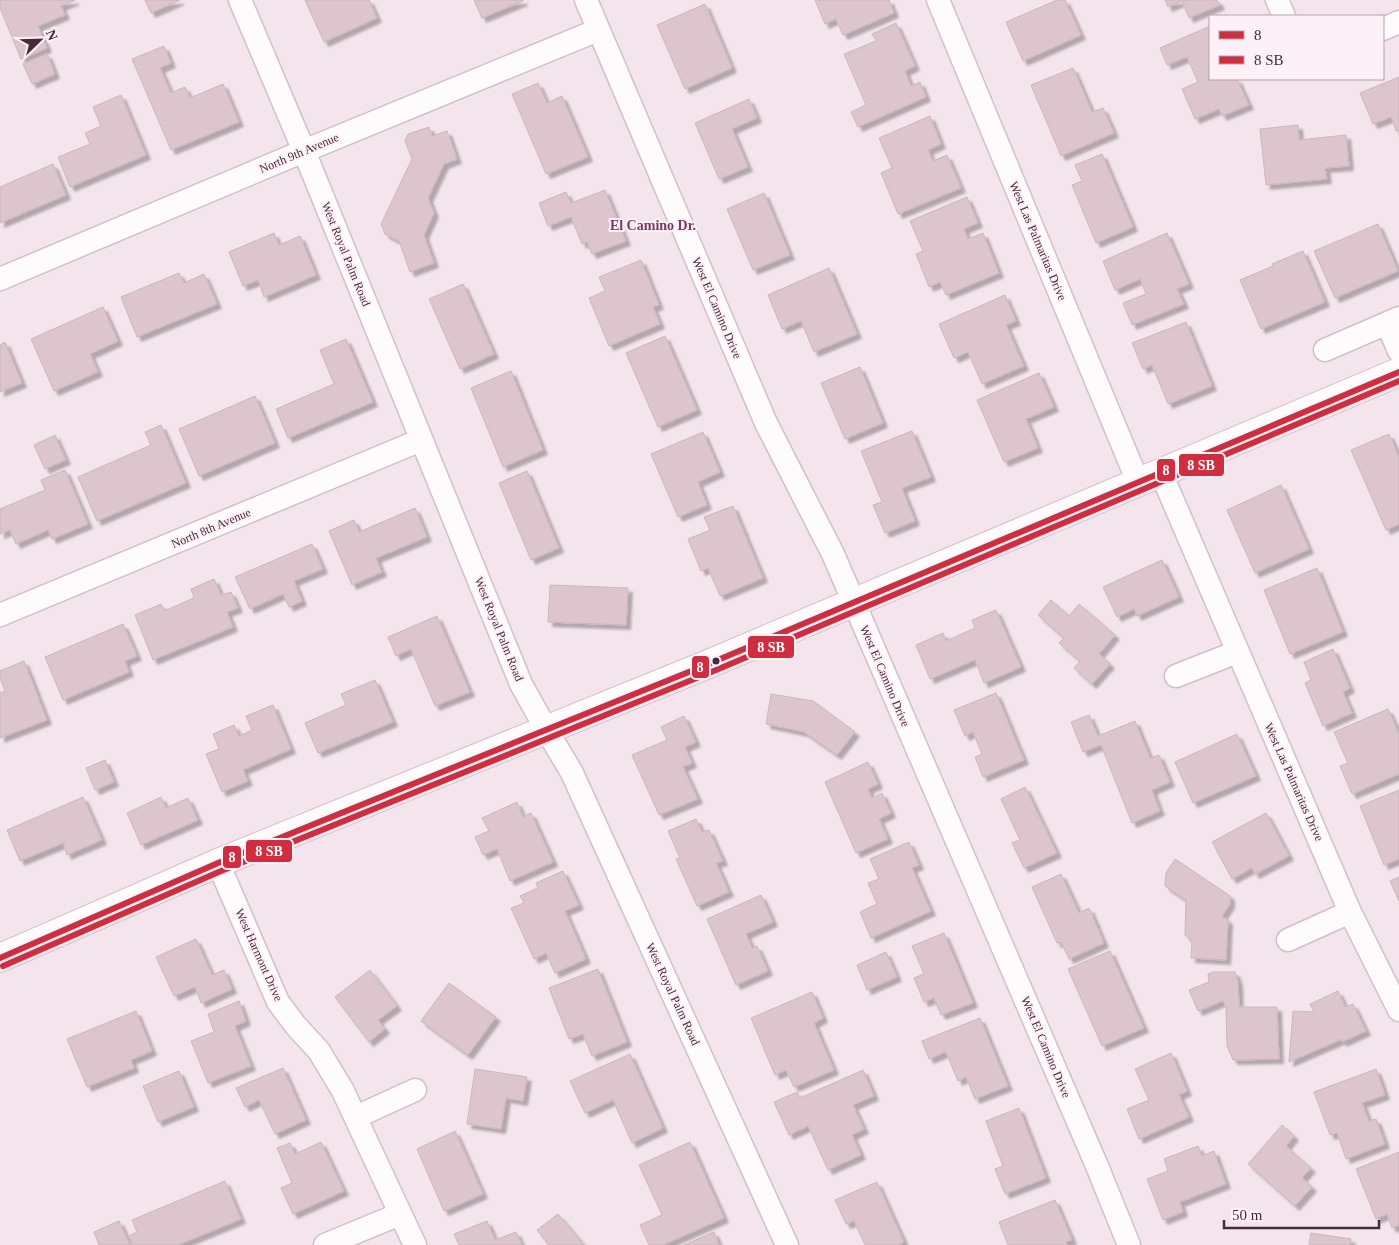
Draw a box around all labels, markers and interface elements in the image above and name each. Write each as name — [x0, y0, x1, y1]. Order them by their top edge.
north arrow — [15, 15, 65, 65]
legend — [1209, 15, 1384, 80]
text: 8 — [1254, 27, 1262, 43]
text: N — [43, 28, 60, 43]
text: 8 SB — [1254, 52, 1284, 68]
street label: North 9th Avenue — [257, 130, 341, 176]
street label: West Las Palmaritas Drive — [1007, 179, 1069, 303]
street label: West Royal Palm Road — [319, 200, 373, 308]
district label: El Camino Dr. — [610, 218, 696, 233]
street label: West El Camino Drive — [689, 255, 745, 361]
line badge: 8 SB — [1178, 453, 1225, 477]
line badge: 8 — [1156, 458, 1176, 482]
text: 8 SB — [1187, 458, 1215, 473]
text: 8 — [1163, 463, 1170, 478]
street label: North 8th Avenue — [169, 505, 253, 551]
street label: West Royal Palm Road — [472, 575, 526, 683]
street label: West El Camino Drive — [857, 623, 913, 729]
line badge: 8 SB — [747, 635, 795, 659]
text: 8 SB — [757, 640, 785, 655]
line badge: 8 — [691, 655, 710, 679]
unlabelled marker — [711, 656, 721, 666]
text: 8 — [697, 660, 704, 675]
street label: West Las Palmaritas Drive — [1262, 721, 1326, 843]
line badge: 8 SB — [245, 839, 293, 863]
text: 8 SB — [255, 844, 283, 859]
line badge: 8 — [222, 845, 242, 869]
text: 8 — [229, 850, 236, 865]
street label: West Harmont Drive — [232, 907, 286, 1003]
street label: West Royal Palm Road — [643, 941, 703, 1047]
street label: West El Camino Drive — [1018, 994, 1074, 1100]
scale bar — [1224, 1198, 1379, 1230]
text: 50 m — [1232, 1207, 1263, 1223]

